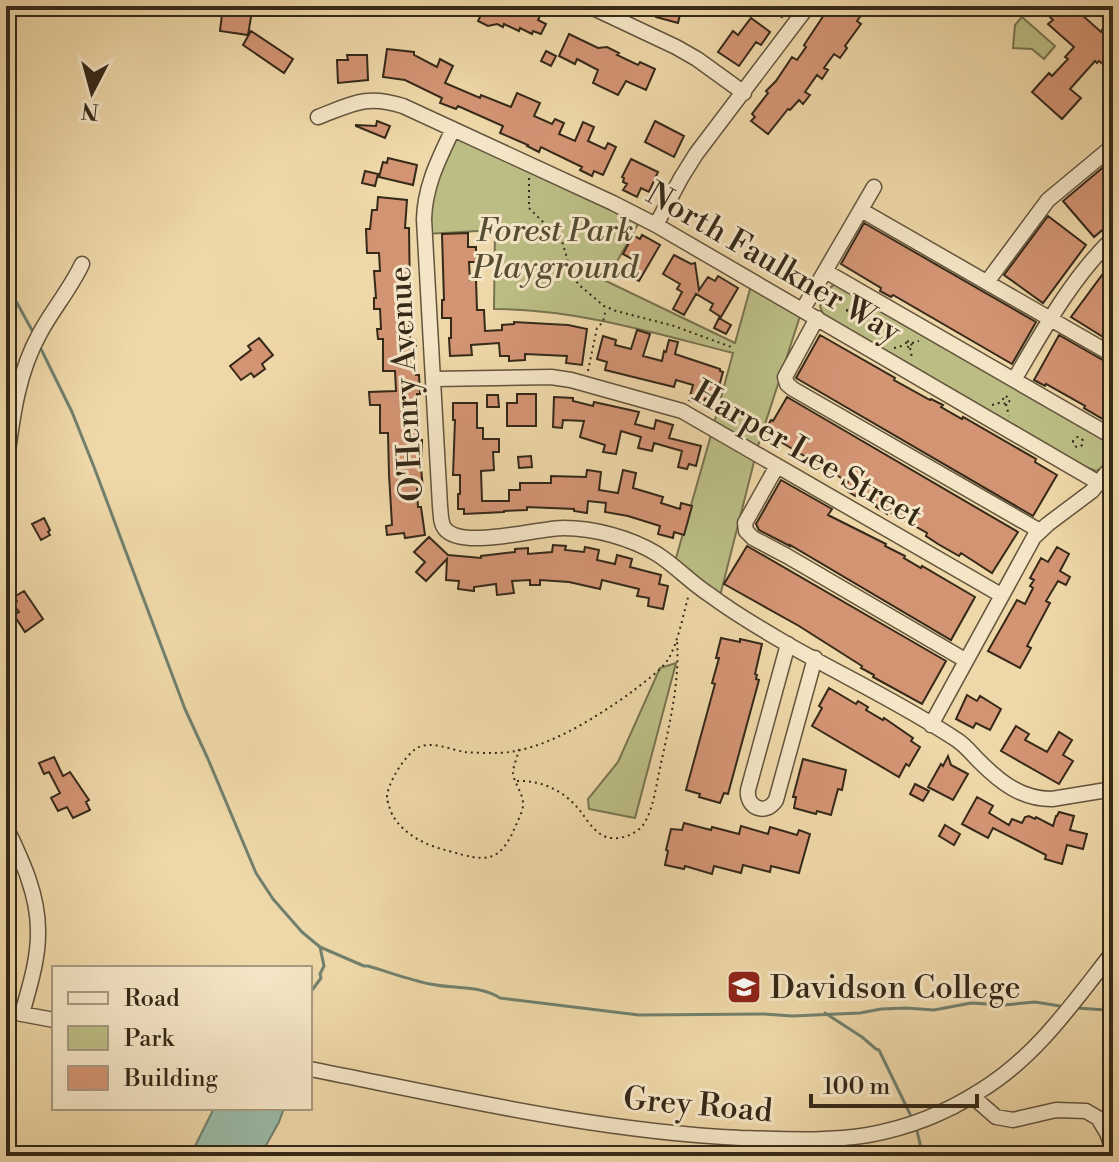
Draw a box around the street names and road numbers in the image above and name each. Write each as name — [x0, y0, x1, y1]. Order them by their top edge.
street label: North Faulkner Way — [639, 174, 908, 352]
street label: O'Henry Avenue — [380, 265, 432, 503]
street label: Harper Lee Street — [686, 372, 929, 536]
street label: Grey Road — [622, 1079, 774, 1131]

